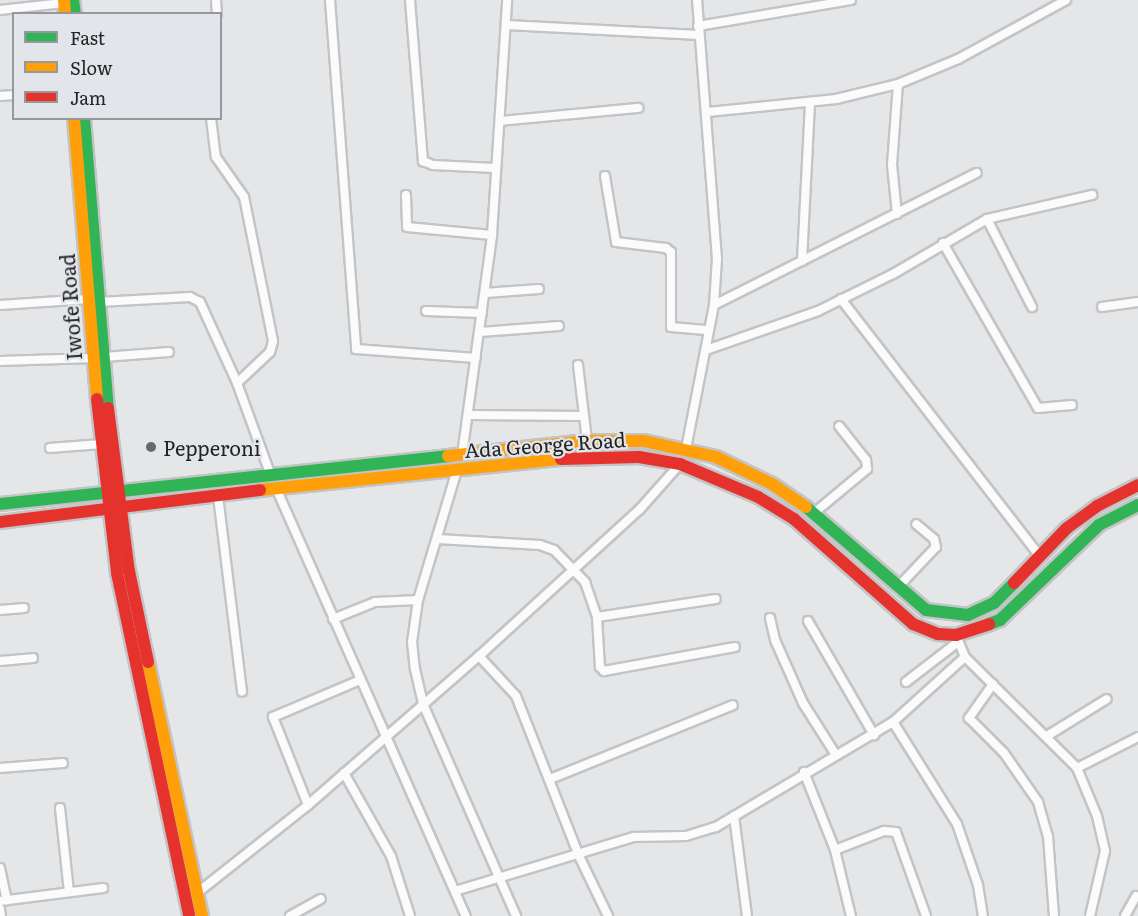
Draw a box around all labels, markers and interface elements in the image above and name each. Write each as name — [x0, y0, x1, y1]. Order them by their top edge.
legend — [12, 12, 222, 120]
text: Fast — [70, 24, 105, 51]
text: Slow — [70, 54, 112, 81]
text: Jam — [70, 84, 106, 111]
street label: Iwofe Road — [54, 253, 86, 361]
street label: Ada George Road — [464, 426, 626, 462]
place label: Pepperoni — [163, 435, 261, 459]
marker: Pepperoni — [144, 440, 158, 454]

